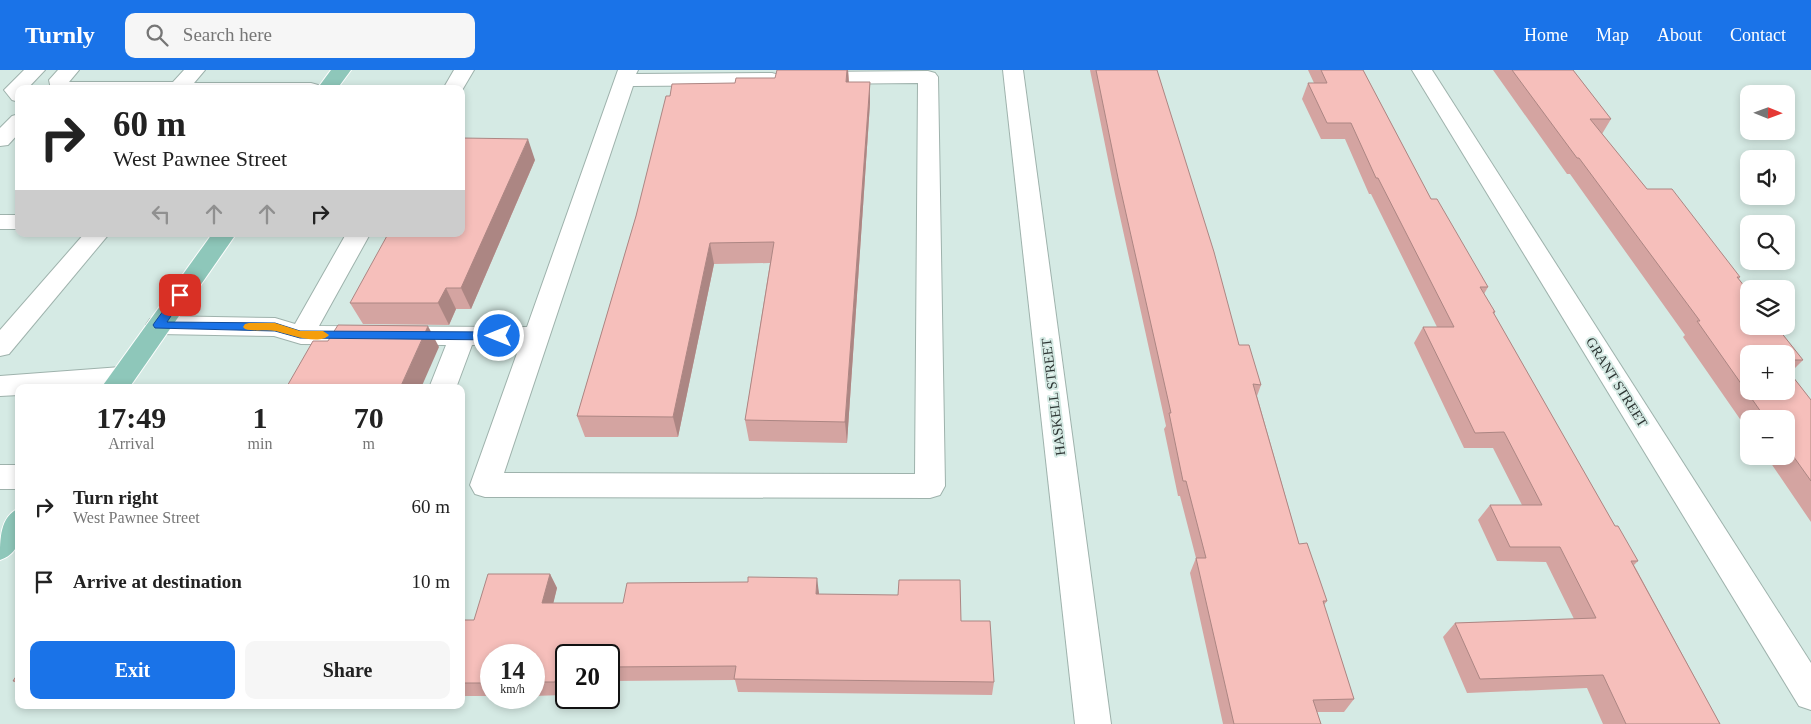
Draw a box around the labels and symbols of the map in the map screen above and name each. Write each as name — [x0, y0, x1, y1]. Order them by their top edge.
north arrow — [1740, 85, 1795, 140]
pin — [159, 274, 201, 316]
position arrow — [472, 309, 524, 361]
street label: GRANT STREET — [1583, 335, 1650, 430]
street label: HASKELL STREET — [1039, 337, 1068, 456]
speed limit sign: 20 — [555, 644, 620, 709]

